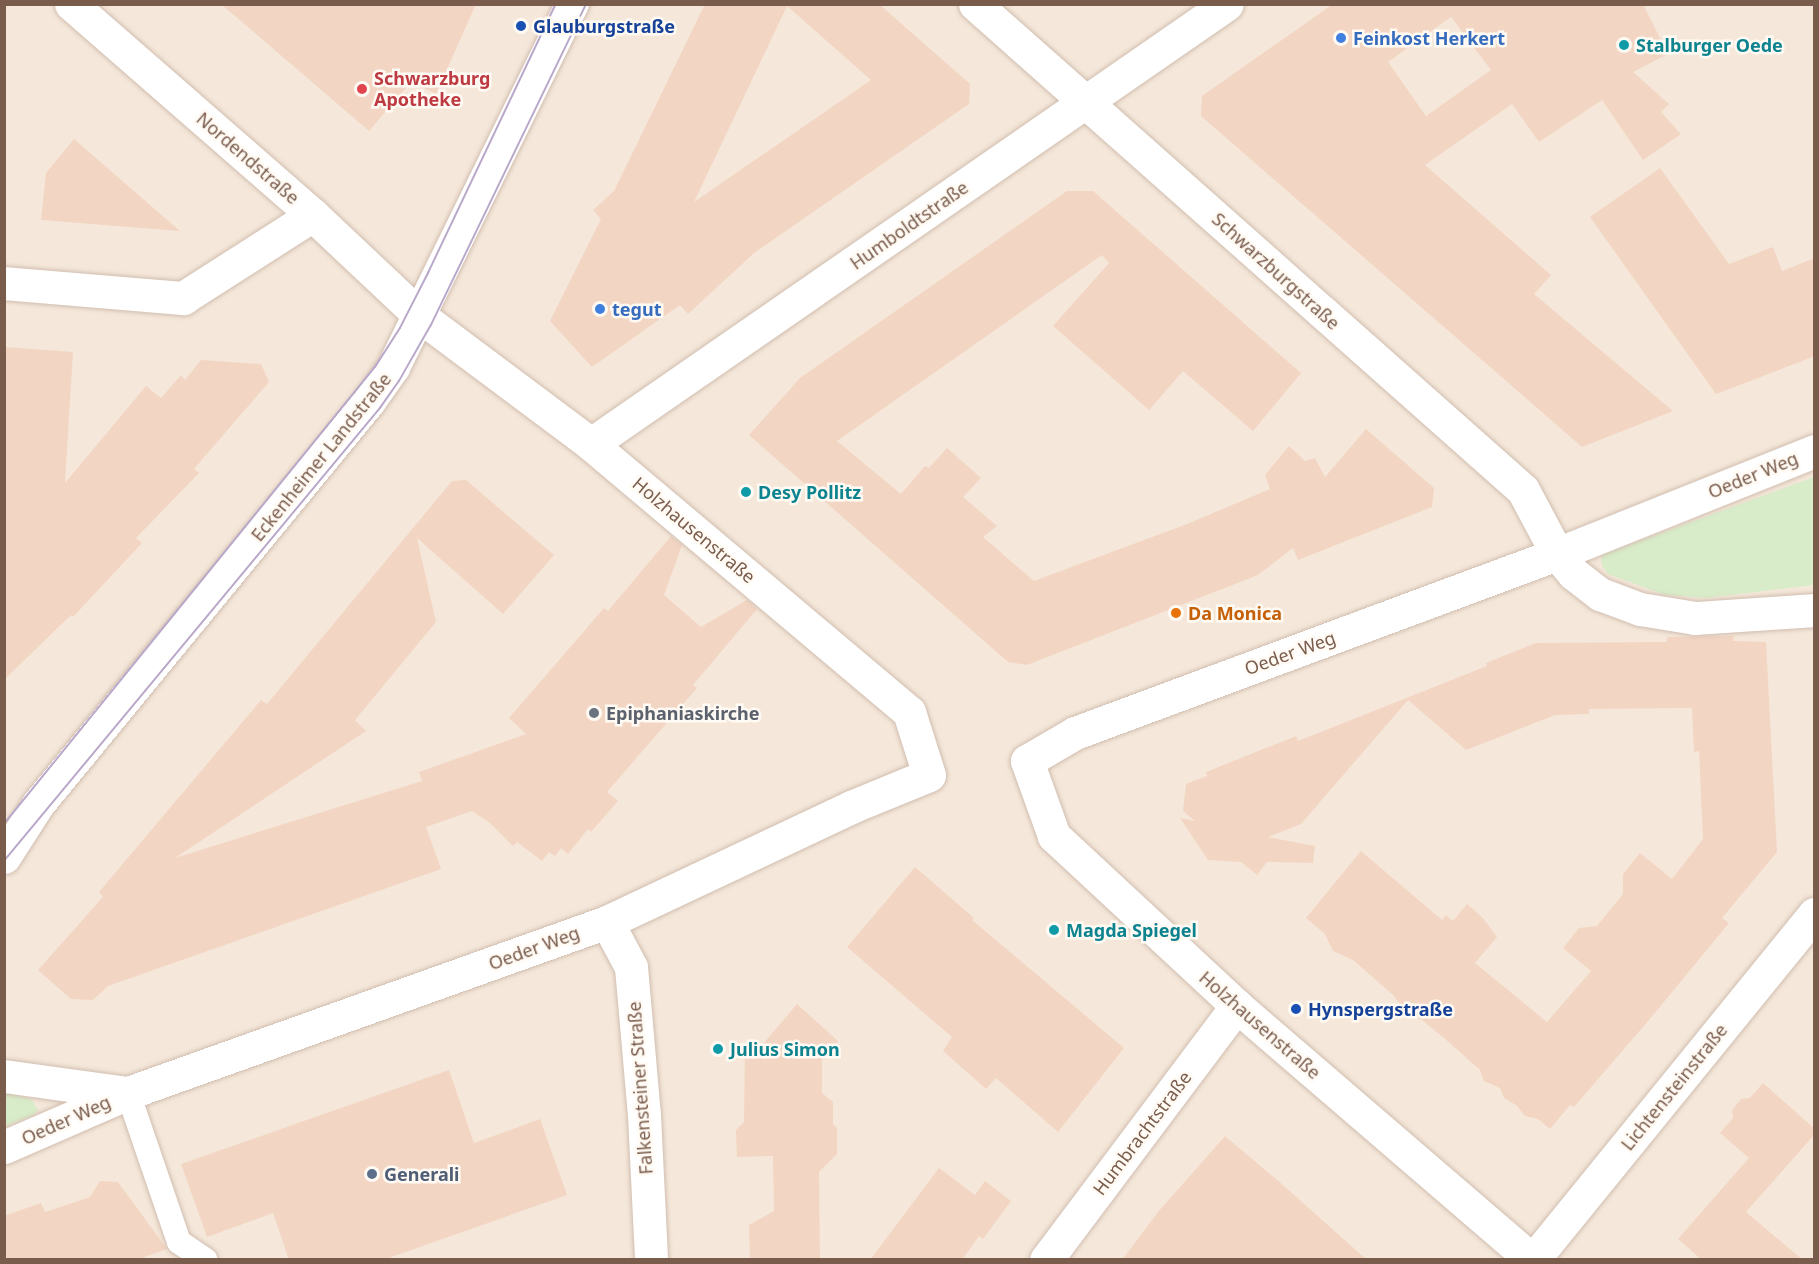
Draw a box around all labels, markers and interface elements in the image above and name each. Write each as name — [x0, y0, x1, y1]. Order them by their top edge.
place label: Glauburgstraße — [533, 15, 675, 37]
marker: Glauburgstraße — [514, 19, 528, 33]
place label: Feinkost Herkert — [1353, 27, 1505, 49]
marker: Feinkost Herkert — [1334, 31, 1348, 45]
place label: Stalburger Oede — [1636, 34, 1783, 56]
marker: Stalburger Oede — [1617, 38, 1631, 52]
place label: Schwarzburg Apotheke — [374, 68, 490, 110]
marker: Schwarzburg Apotheke — [355, 82, 369, 96]
street label: Nordendstraße — [192, 108, 304, 208]
street label: Humboldtstraße — [846, 176, 972, 274]
street label: Schwarzburgstraße — [1208, 208, 1344, 334]
place label: tegut — [612, 298, 661, 320]
marker: tegut — [593, 302, 607, 316]
street label: Eckenheimer Landstraße — [247, 369, 395, 545]
street label: Oeder Weg — [1705, 447, 1801, 503]
street label: Holzhausenstraße — [628, 472, 760, 588]
place label: Desy Pollitz — [758, 481, 861, 503]
marker: Desy Pollitz — [739, 485, 753, 499]
place label: Da Monica — [1188, 602, 1282, 624]
marker: Da Monica — [1169, 606, 1183, 620]
street label: Oeder Weg — [1242, 627, 1338, 679]
place label: Epiphaniaskirche — [606, 702, 760, 724]
marker: Epiphaniaskirche — [587, 706, 601, 720]
place label: Magda Spiegel — [1066, 919, 1197, 941]
street label: Oeder Weg — [486, 922, 582, 974]
marker: Magda Spiegel — [1047, 923, 1061, 937]
street label: Holzhausenstraße — [1195, 967, 1325, 1083]
place label: Hynspergstraße — [1308, 998, 1453, 1020]
street label: Falkensteiner Straße — [623, 1001, 657, 1175]
marker: Hynspergstraße — [1289, 1002, 1303, 1016]
street label: Lichtensteinstraße — [1616, 1019, 1732, 1155]
place label: Julius Simon — [730, 1038, 840, 1060]
marker: Julius Simon — [711, 1042, 725, 1056]
street label: Humbrachtstraße — [1088, 1067, 1196, 1199]
street label: Oeder Weg — [18, 1091, 114, 1149]
place label: Generali — [384, 1163, 459, 1185]
marker: Generali — [365, 1167, 379, 1181]

